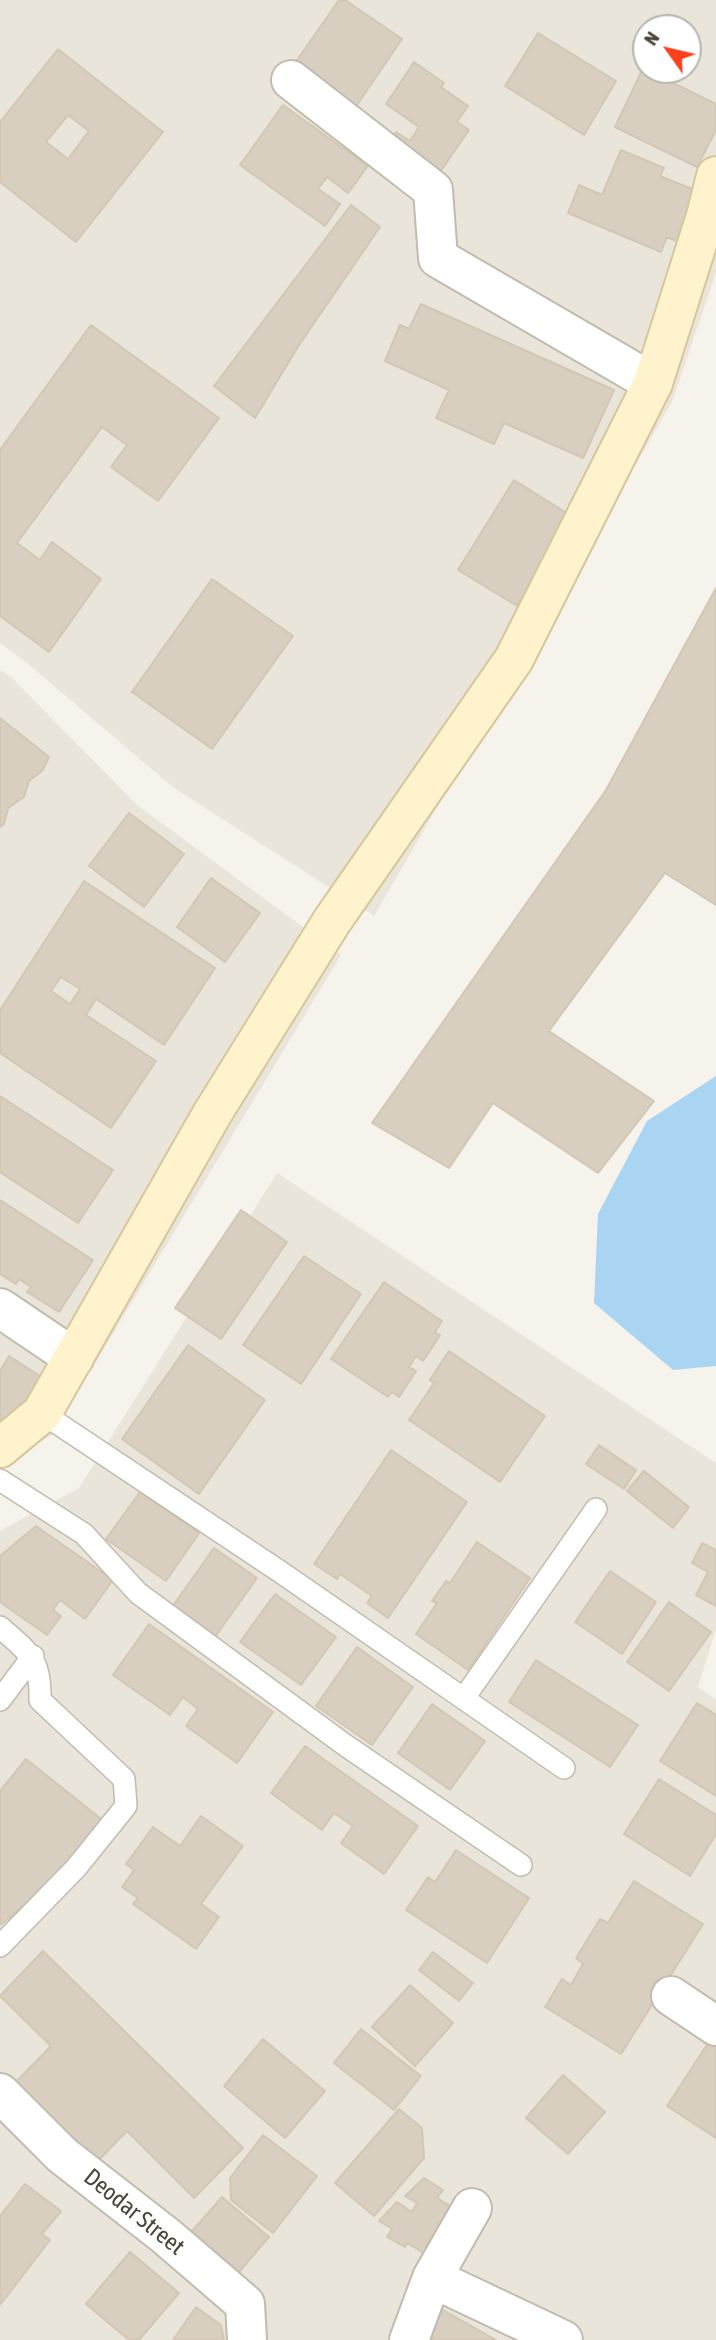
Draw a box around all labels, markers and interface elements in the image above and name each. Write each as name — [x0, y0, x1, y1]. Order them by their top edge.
north arrow — [632, 14, 702, 84]
text: N — [639, 28, 664, 49]
street label: Deodar Street — [78, 2163, 190, 2261]

